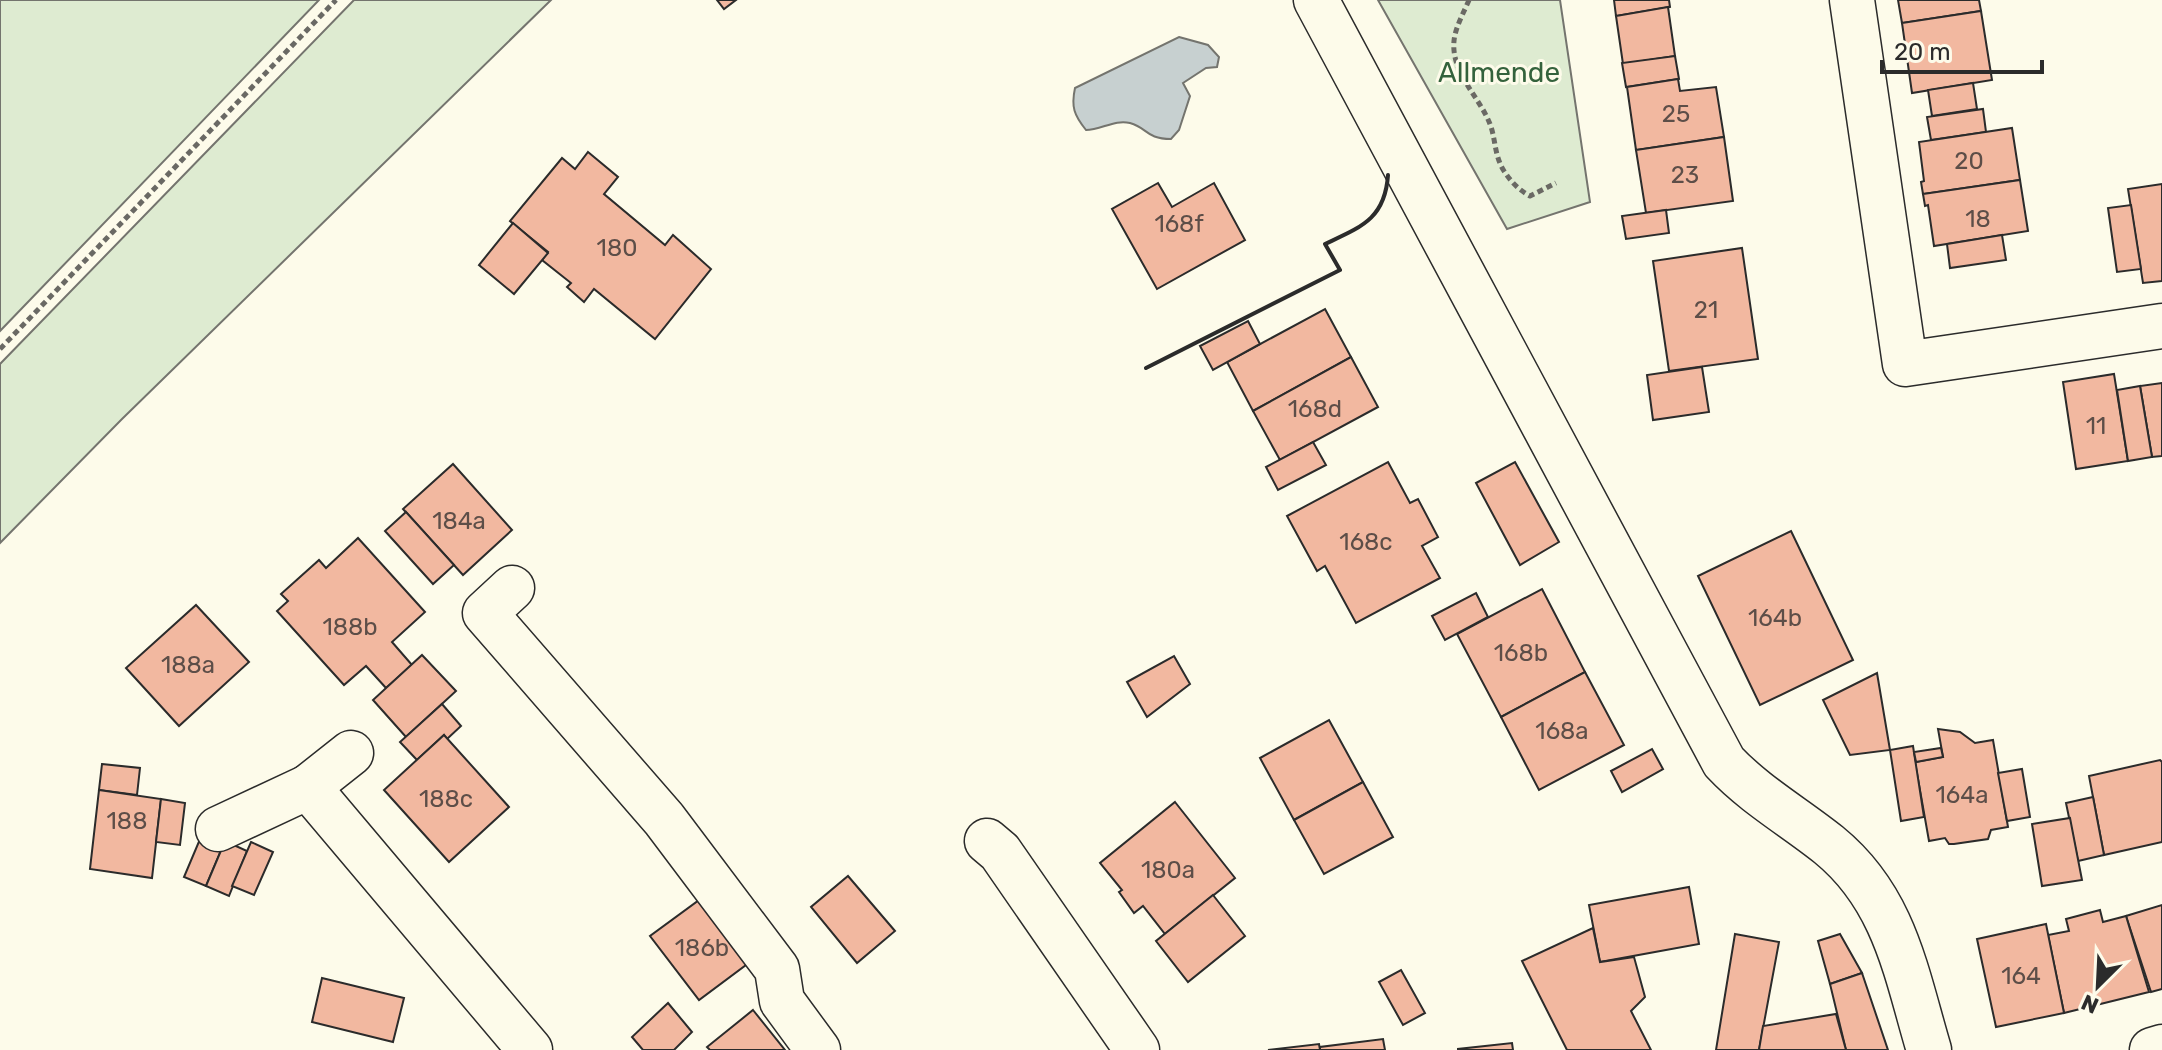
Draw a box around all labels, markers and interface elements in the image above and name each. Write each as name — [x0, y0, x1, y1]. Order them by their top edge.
scale bar — [1882, 24, 2042, 74]
text: 20 m — [1894, 38, 1951, 66]
park label: Allmende — [1438, 56, 1560, 89]
house number: 25 — [1662, 100, 1690, 128]
house number: 20 — [1954, 147, 1984, 175]
house number: 23 — [1671, 161, 1699, 189]
house number: 18 — [1965, 205, 1991, 233]
house number: 168f — [1154, 210, 1204, 238]
house number: 180 — [597, 234, 637, 262]
house number: 21 — [1694, 296, 1718, 324]
house number: 168d — [1288, 395, 1342, 423]
house number: 11 — [2086, 412, 2106, 440]
house number: 184a — [432, 507, 486, 535]
house number: 168c — [1339, 528, 1393, 556]
house number: 164b — [1748, 604, 1802, 632]
house number: 188b — [322, 613, 378, 641]
house number: 168b — [1494, 639, 1548, 667]
house number: 188a — [161, 651, 215, 679]
house number: 168a — [1535, 717, 1589, 745]
house number: 164a — [1936, 781, 1988, 809]
house number: 188c — [419, 785, 473, 813]
house number: 188 — [107, 807, 147, 835]
house number: 180a — [1141, 856, 1195, 884]
house number: 186b — [675, 934, 729, 962]
north arrow — [2058, 946, 2138, 1026]
house number: 164 — [2001, 962, 2041, 990]
text: N — [2077, 988, 2103, 1019]

